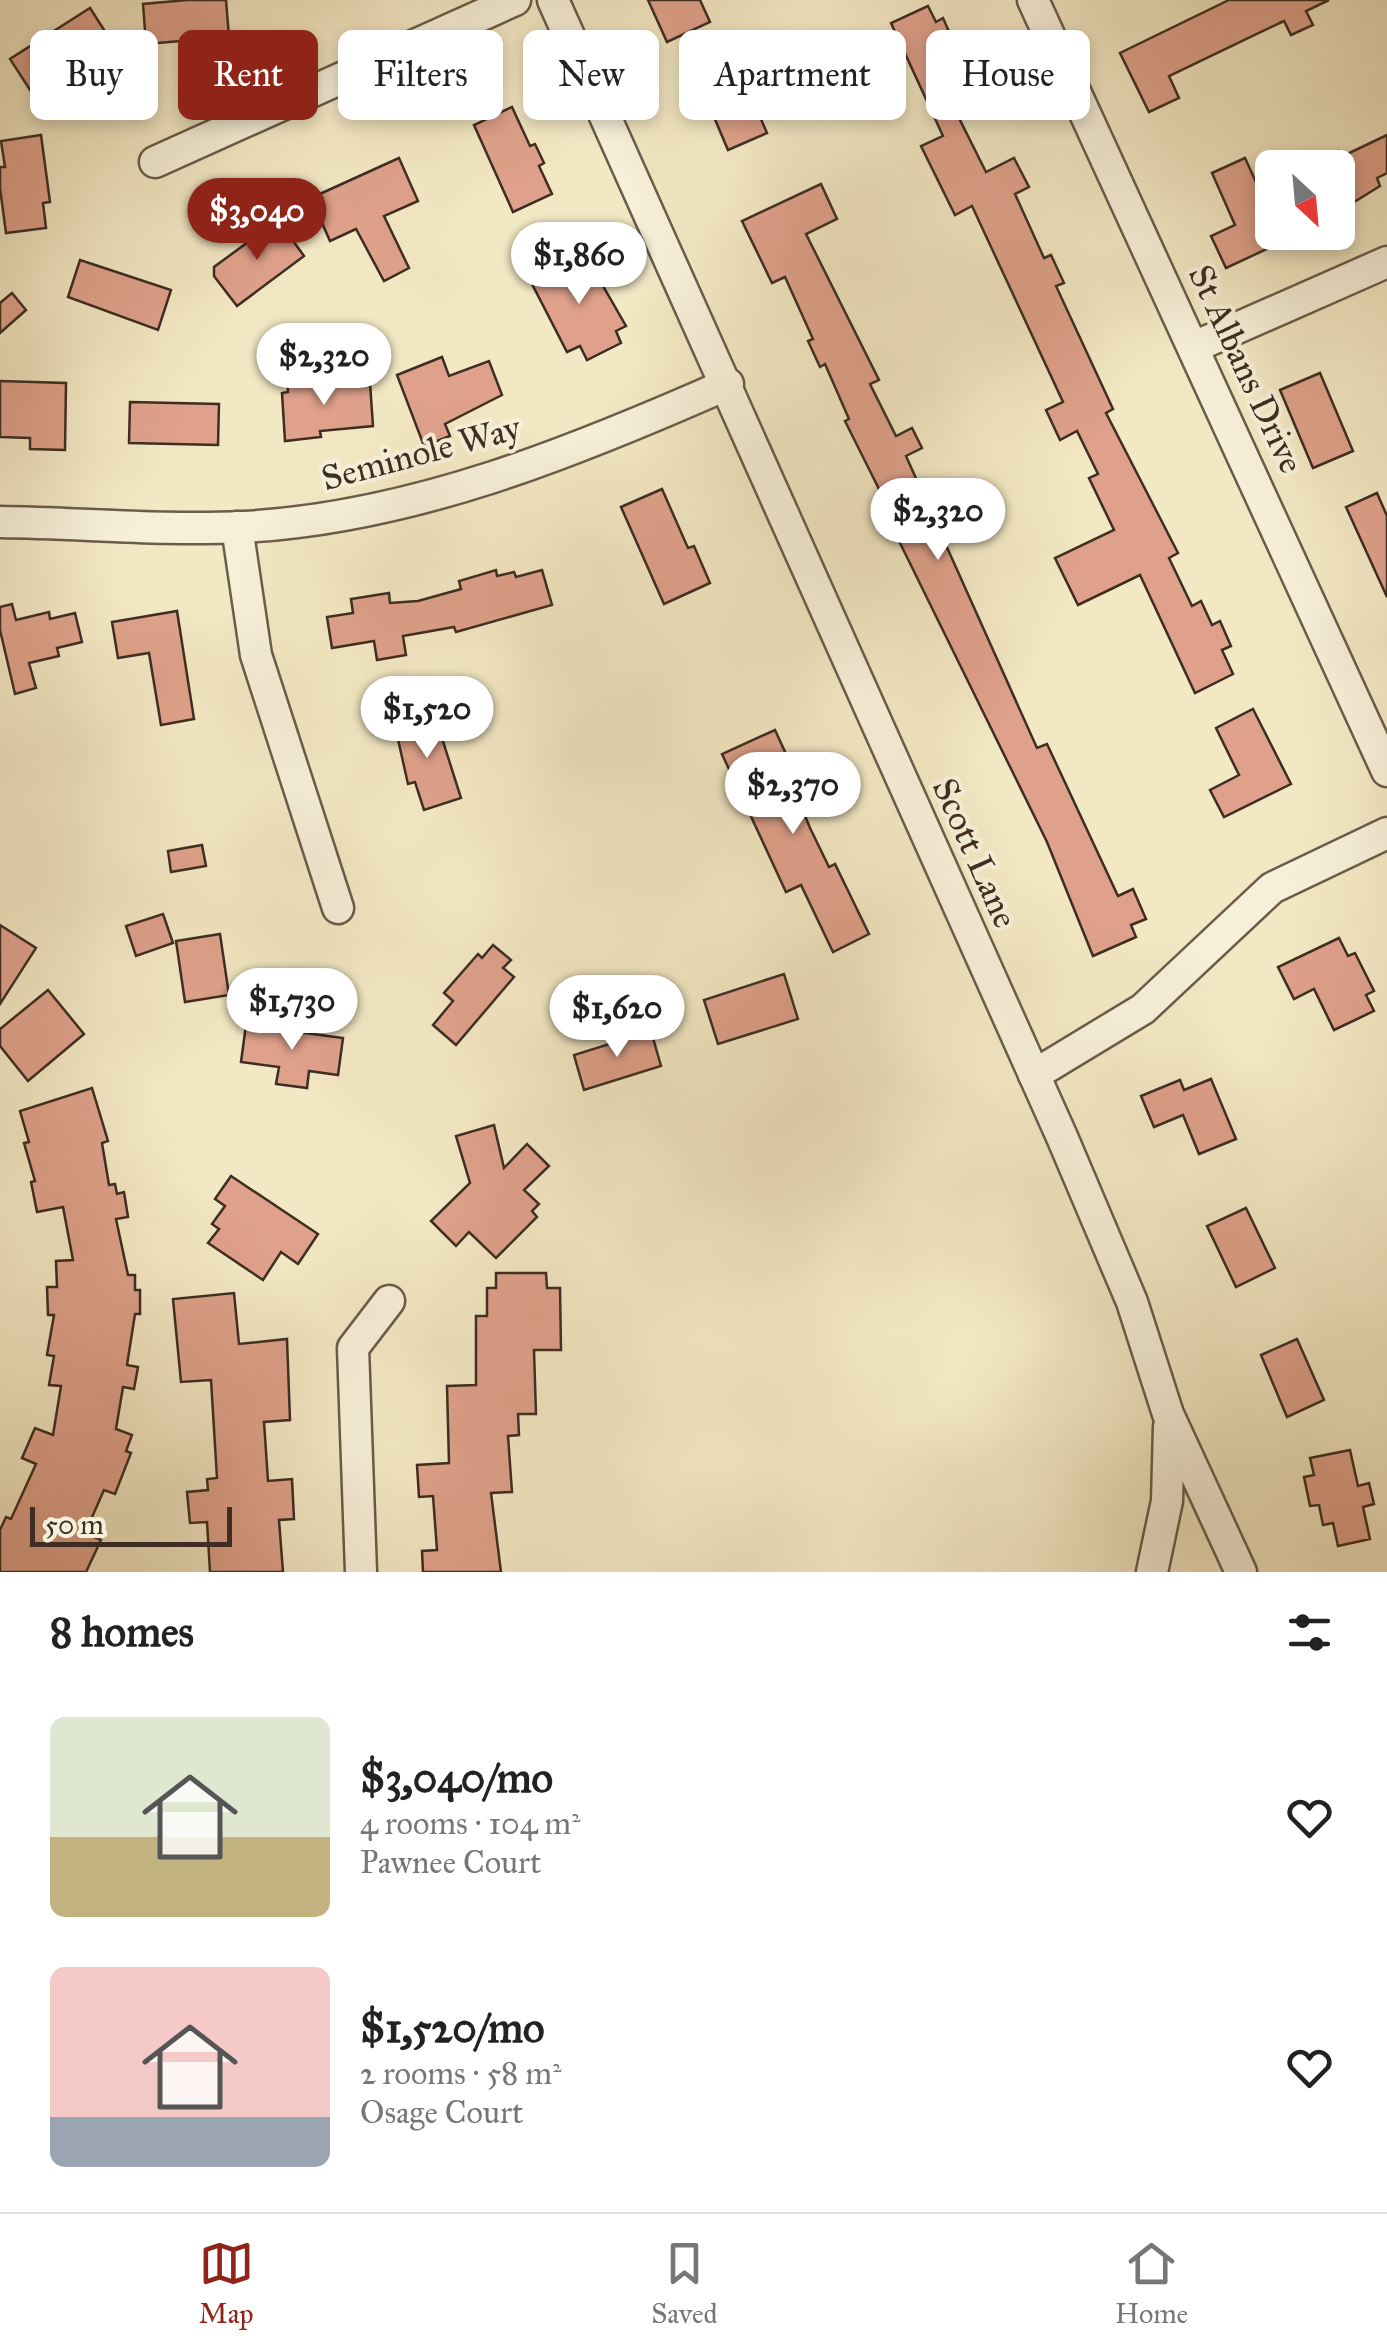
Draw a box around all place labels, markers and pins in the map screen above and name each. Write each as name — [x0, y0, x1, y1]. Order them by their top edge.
pin: $3,040 — [176, 178, 338, 263]
pin: $1,860 — [498, 222, 660, 307]
pin: $2,320 — [243, 323, 405, 408]
pin: $2,320 — [857, 478, 1019, 563]
pin: $1,520 — [346, 676, 508, 761]
pin: $2,370 — [712, 752, 874, 837]
pin: $1,730 — [211, 968, 373, 1053]
pin: $1,620 — [536, 975, 698, 1060]

